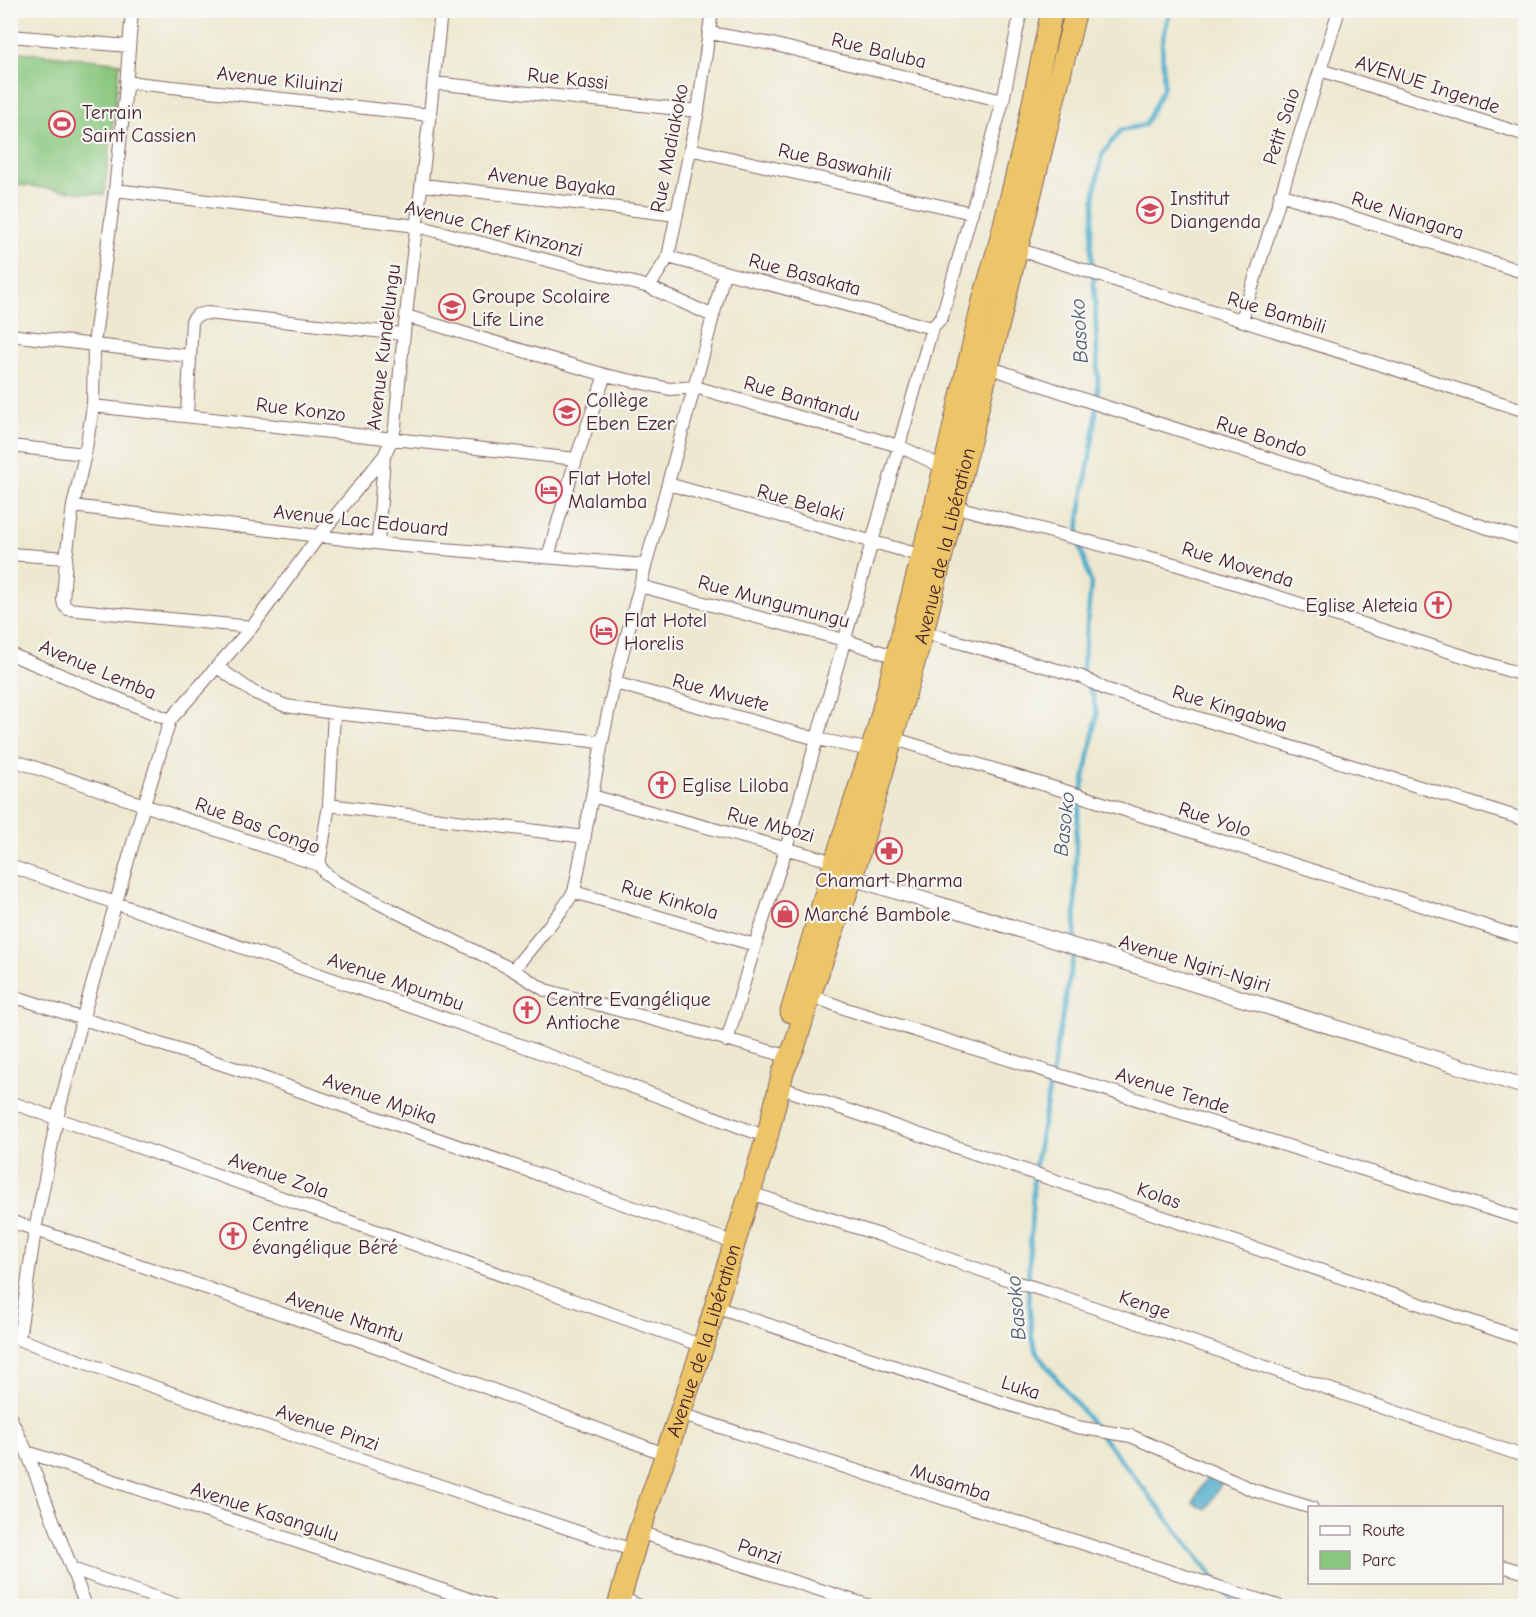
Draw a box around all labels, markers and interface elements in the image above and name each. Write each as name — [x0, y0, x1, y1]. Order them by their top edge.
street label: Rue Baluba — [829, 28, 929, 73]
street label: AVENUE Ingende — [1353, 50, 1503, 119]
street label: Avenue Kiluinzi — [216, 61, 344, 98]
street label: Rue Kassi — [526, 63, 610, 94]
street label: Rue Madiakoko — [646, 82, 693, 215]
street label: Petit Saio — [1258, 85, 1305, 168]
place label: Terrain Saint Cassien — [82, 101, 196, 147]
sports icon: Terrain Saint Cassien — [47, 109, 77, 139]
street label: Rue Baswahili — [776, 138, 894, 187]
street label: Avenue Bayaka — [487, 162, 617, 201]
place label: Institut Diangenda — [1170, 187, 1261, 233]
street label: Rue Niangara — [1349, 187, 1467, 244]
street label: Avenue Chef Kinzonzi — [402, 195, 585, 262]
school or university icon: Institut Diangenda — [1135, 195, 1165, 225]
street label: Rue Basakata — [746, 248, 863, 300]
street label: Avenue Kundelungu — [362, 263, 405, 431]
place label: Groupe Scolaire Life Line — [472, 285, 610, 331]
street label: Rue Bambili — [1225, 287, 1329, 338]
school or university icon: Groupe Scolaire Life Line — [437, 292, 467, 322]
water label: Basoko — [1065, 298, 1093, 364]
street label: Rue Bantandu — [741, 371, 863, 426]
place label: Collège Eben Ezer — [586, 389, 675, 435]
street label: Rue Konzo — [255, 393, 347, 426]
school or university icon: Collège Eben Ezer — [552, 397, 582, 427]
street label: Rue Bondo — [1214, 411, 1310, 462]
street label: Avenue de la Libération — [909, 445, 980, 647]
place label: Flat Hotel Malamba — [568, 467, 651, 513]
hotel icon: Flat Hotel Malamba — [534, 475, 564, 505]
street label: Rue Belaki — [754, 479, 847, 526]
street label: Avenue Lac Edouard — [272, 500, 449, 541]
street label: Rue Movenda — [1179, 537, 1297, 592]
street label: Rue Mungumungu — [695, 570, 852, 633]
church icon: Eglise Aleteia — [1423, 590, 1453, 620]
place label: Eglise Aleteia — [1305, 594, 1418, 617]
place label: Flat Hotel Horelis — [624, 609, 707, 655]
hotel icon: Flat Hotel Horelis — [589, 616, 619, 646]
street label: Avenue Lemba — [36, 634, 160, 704]
street label: Rue Mvuete — [670, 669, 772, 716]
street label: Rue Kingabwa — [1170, 680, 1290, 737]
church icon: Eglise Liloba — [647, 770, 677, 800]
place label: Eglise Liloba — [682, 774, 789, 797]
water label: Basoko — [1049, 790, 1079, 858]
street label: Rue Bas Congo — [192, 792, 324, 859]
street label: Rue Yolo — [1176, 797, 1254, 842]
street label: Rue Mbozi — [725, 802, 817, 847]
pharmacy icon: Chamart Pharma — [874, 836, 904, 866]
place label: Chamart Pharma — [815, 869, 963, 892]
street label: Rue Kinkola — [619, 875, 721, 924]
shop icon: Marché Bambole — [770, 899, 800, 929]
place label: Marché Bambole — [804, 903, 950, 926]
street label: Avenue Ngiri-Ngiri — [1116, 930, 1273, 997]
street label: Avenue Mpumbu — [325, 947, 467, 1016]
place label: Centre Evangélique Antioche — [546, 988, 711, 1034]
church icon: Centre Evangélique Antioche — [512, 995, 542, 1025]
street label: Avenue Tende — [1113, 1062, 1233, 1119]
street label: Avenue Mpika — [320, 1068, 440, 1129]
street label: Avenue Zola — [226, 1148, 332, 1203]
street label: Kolas — [1134, 1177, 1184, 1214]
place label: Centre évangélique Béré — [252, 1213, 398, 1259]
church icon: Centre évangélique Béré — [218, 1221, 248, 1251]
street label: Avenue de la Libération — [662, 1241, 746, 1440]
water label: Basoko — [1001, 1275, 1031, 1341]
street label: Kenge — [1116, 1285, 1174, 1324]
street label: Avenue Ntantu — [283, 1286, 407, 1347]
street label: Luka — [998, 1370, 1043, 1405]
street label: Avenue Pinzi — [273, 1399, 382, 1456]
street label: Musamba — [908, 1459, 994, 1506]
street label: Avenue Kasangulu — [188, 1477, 342, 1546]
legend — [1308, 1506, 1503, 1584]
text: Route — [1362, 1520, 1405, 1541]
street label: Panzi — [735, 1534, 785, 1569]
text: Parc — [1362, 1550, 1396, 1571]

